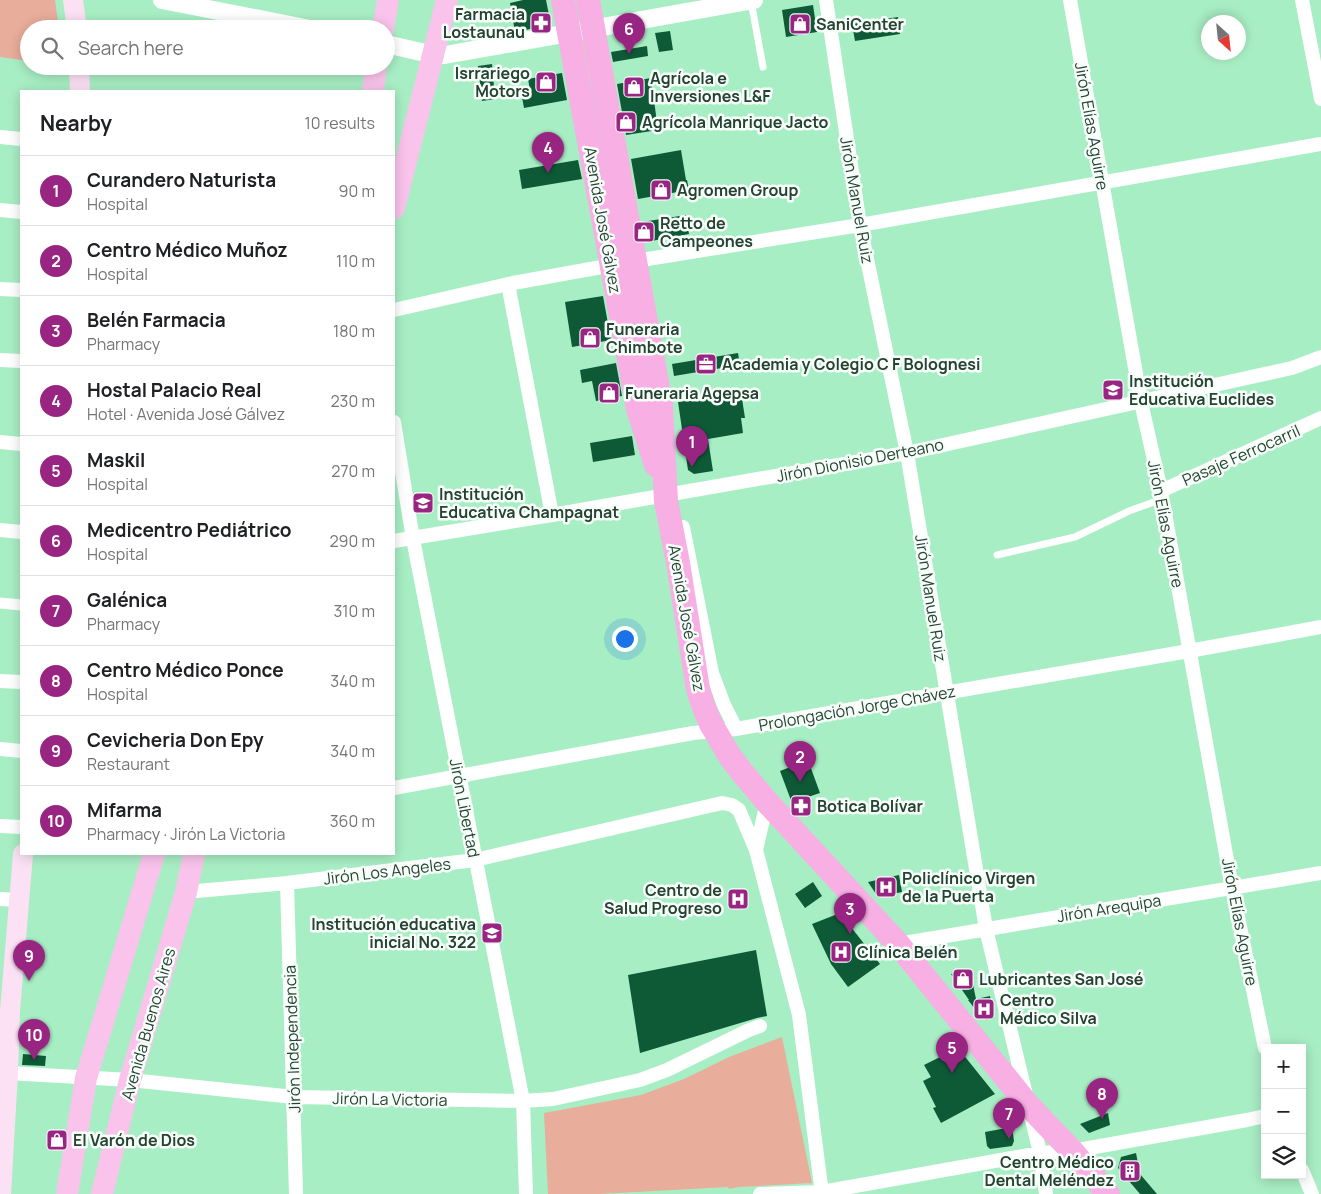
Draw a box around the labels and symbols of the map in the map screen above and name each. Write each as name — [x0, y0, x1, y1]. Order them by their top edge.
place label: Farmacia Lostaunau — [443, 3, 525, 43]
pharmacy icon: Farmacia Lostaunau — [529, 11, 553, 35]
shop icon: SaniCenter — [788, 12, 812, 36]
pin: 6 — [613, 13, 645, 54]
place label: SaniCenter — [816, 13, 904, 35]
north arrow — [1201, 15, 1246, 60]
street label: Jirón Elías Aguirre — [1070, 60, 1114, 192]
place label: Isrrariego Motors — [455, 62, 530, 102]
place label: Agrícola e Inversiones L&F — [650, 67, 771, 107]
shop icon: Isrrariego Motors — [534, 70, 558, 94]
shop icon: Agrícola e Inversiones L&F — [622, 75, 646, 99]
shop icon: Agrícola Manrique Jacto — [614, 110, 638, 134]
place label: Agrícola Manrique Jacto — [642, 111, 829, 133]
pin: 4 — [532, 132, 564, 173]
street label: Jirón Manuel Ruiz — [835, 135, 879, 265]
street label: Avenida José Gálvez — [579, 145, 627, 295]
shop icon: Agromen Group — [649, 178, 673, 202]
place label: Agromen Group — [677, 179, 798, 201]
place label: Retto de Campeones — [660, 212, 753, 252]
shop icon: Retto de Campeones — [632, 220, 656, 244]
place label: Funeraria Chimbote — [606, 318, 683, 358]
shop icon: Funeraria Chimbote — [578, 326, 602, 350]
office icon: Academia y Colegio C F Bolognesi — [694, 352, 718, 376]
place label: Academia y Colegio C F Bolognesi — [722, 353, 980, 375]
place label: Institución Educativa Euclides — [1129, 370, 1275, 410]
school or university icon: Institución Educativa Euclides — [1101, 378, 1125, 402]
shop icon: Funeraria Agepsa — [597, 381, 621, 405]
place label: Funeraria Agepsa — [625, 382, 759, 404]
street label: Pasaje Ferrocarril — [1179, 419, 1303, 491]
pin: 1 — [676, 426, 708, 467]
street label: Jirón Dionisio Derteano — [775, 433, 945, 487]
street label: Jirón Elías Aguirre — [1143, 458, 1189, 590]
place label: Institución Educativa Champagnat — [439, 483, 619, 523]
school or university icon: Institución Educativa Champagnat — [411, 491, 435, 515]
street label: Jirón Manuel Ruiz — [910, 533, 952, 663]
street label: Avenida José Gálvez — [663, 543, 711, 693]
your location — [612, 626, 638, 652]
street label: Prolongación Jorge Chávez — [757, 680, 957, 736]
pin: 2 — [784, 741, 816, 782]
street label: Jirón Libertad — [445, 757, 485, 859]
pharmacy icon: Botica Bolívar — [789, 794, 813, 818]
place label: Botica Bolívar — [817, 795, 923, 817]
street label: Jirón Los Angeles — [322, 852, 452, 890]
street label: Jirón Elías Aguirre — [1217, 856, 1263, 988]
place label: Policlínico Virgen de la Puerta — [902, 867, 1035, 907]
hospital icon: Policlínico Virgen de la Puerta — [874, 875, 898, 899]
place label: Centro de Salud Progreso — [604, 879, 722, 919]
hospital icon: Centro de Salud Progreso — [726, 887, 750, 911]
street label: Jirón Arequipa — [1055, 889, 1163, 927]
pin: 3 — [834, 893, 866, 934]
place label: Institución educativa inicial No. 322 — [311, 913, 476, 953]
school or university icon: Institución educativa inicial No. 322 — [480, 921, 504, 945]
pin: 9 — [13, 940, 45, 981]
hospital icon: Clínica Belén — [829, 940, 853, 964]
place label: Clínica Belén — [857, 941, 957, 963]
street label: Avenida Buenos Aires — [116, 945, 180, 1103]
street label: Jirón Independencia — [278, 965, 306, 1113]
shop icon: Lubricantes San José — [951, 967, 975, 991]
place label: Lubricantes San José — [979, 968, 1144, 990]
place label: Centro Médico Silva — [1000, 989, 1097, 1029]
hospital icon: Centro Médico Silva — [972, 997, 996, 1021]
pin: 10 — [18, 1019, 50, 1060]
pin: 5 — [936, 1032, 968, 1073]
pin: 8 — [1086, 1078, 1118, 1119]
street label: Jirón La Victoria — [332, 1087, 448, 1111]
pin: 7 — [993, 1098, 1025, 1139]
shop icon: El Varón de Dios — [45, 1128, 69, 1152]
place label: El Varón de Dios — [73, 1129, 195, 1151]
place label: Centro Médico Dental Meléndez — [984, 1151, 1114, 1191]
building icon: Centro Médico Dental Meléndez — [1118, 1159, 1142, 1183]

